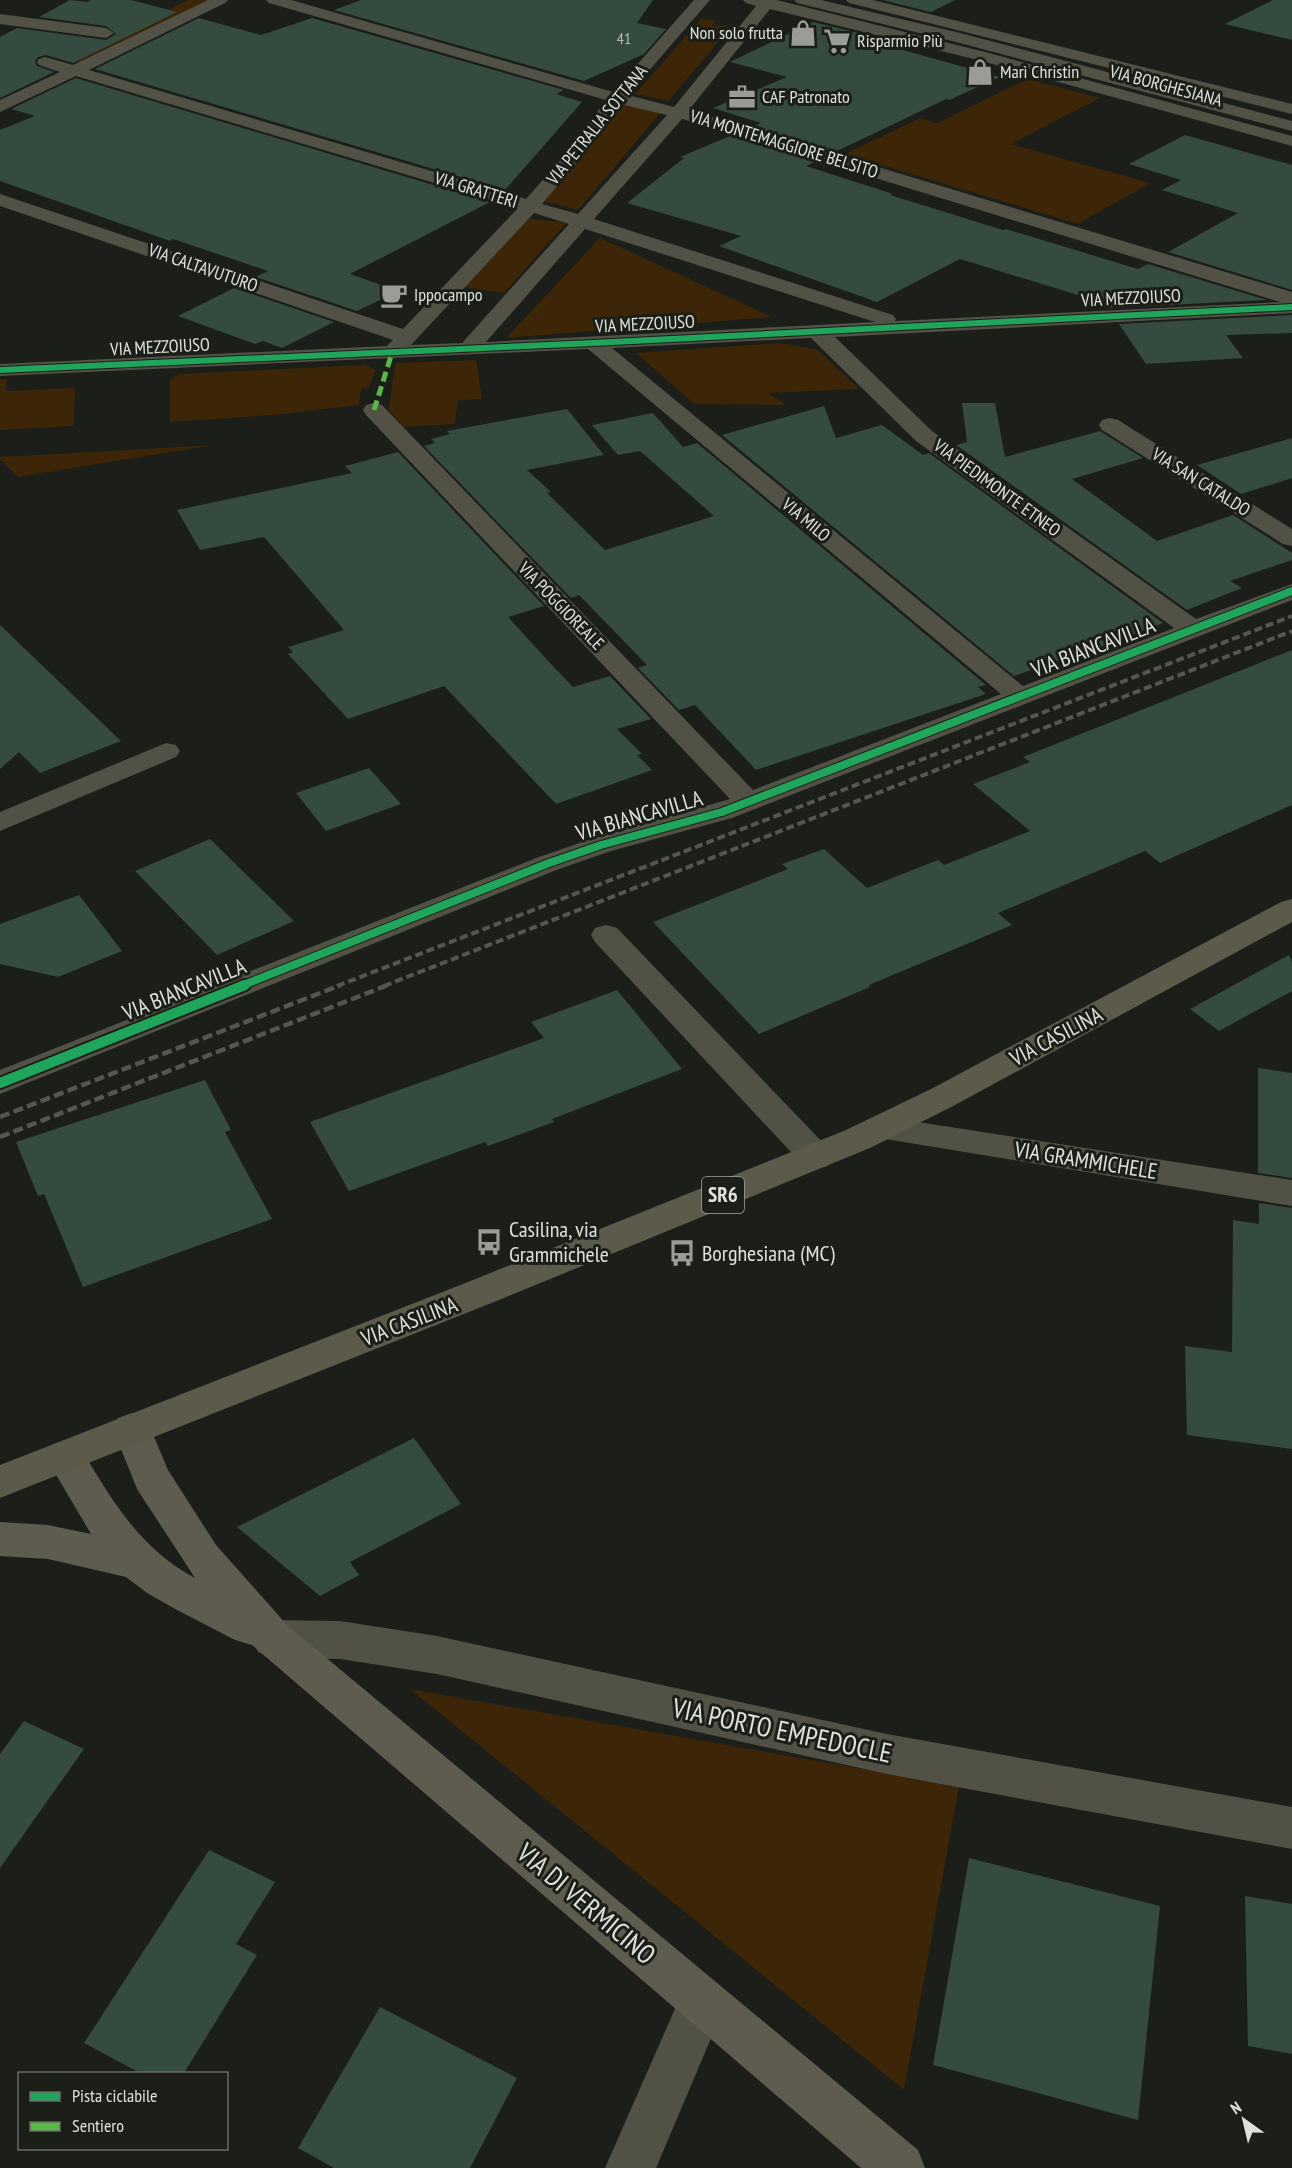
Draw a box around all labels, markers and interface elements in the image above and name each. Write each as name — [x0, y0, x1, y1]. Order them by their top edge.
shop icon: Non solo frutta — [788, 18, 818, 48]
place label: Non solo frutta — [690, 21, 783, 44]
supermarket icon: Risparmio Più — [822, 26, 852, 56]
house number: 41 — [617, 28, 631, 48]
place label: Risparmio Più — [857, 29, 943, 52]
shop icon: Marì Christin — [965, 57, 995, 87]
street label: VIA BORGHESIANA — [1106, 59, 1225, 112]
street label: VIA PETRALIA SOTTANA — [541, 60, 652, 190]
place label: Marì Christin — [1000, 60, 1079, 83]
office icon: CAF Patronato — [727, 82, 757, 112]
place label: CAF Patronato — [762, 85, 850, 108]
street label: VIA MONTEMAGGIORE BELSITO — [686, 104, 881, 183]
street label: VIA GRATTERI — [431, 166, 521, 213]
street label: VIA CALTAVUTURO — [144, 238, 261, 297]
cafe icon: Ippocampo — [379, 280, 409, 310]
place label: Ippocampo — [414, 283, 483, 306]
street label: VIA MEZZOIUSO — [1080, 283, 1181, 312]
street label: VIA MEZZOIUSO — [594, 309, 695, 338]
street label: VIA MEZZOIUSO — [109, 332, 210, 361]
street label: VIA PIEDIMONTE ETNEO — [928, 433, 1065, 542]
street label: VIA SAN CATALDO — [1147, 442, 1255, 521]
street label: VIA MILO — [777, 492, 835, 547]
street label: VIA POGGIOREALE — [513, 556, 609, 655]
street label: VIA BIANCAVILLA — [1026, 610, 1160, 684]
street label: VIA BIANCAVILLA — [571, 783, 706, 847]
street label: VIA BIANCAVILLA — [117, 951, 250, 1027]
street label: VIA CASILINA — [1004, 1000, 1108, 1072]
street label: VIA GRAMMICHELE — [1012, 1135, 1159, 1185]
road number: SR6 — [702, 1177, 744, 1213]
place label: Casilina, via Grammichele — [509, 1215, 609, 1268]
bus stop icon: Casilina, via Grammichele — [474, 1227, 504, 1257]
bus stop icon: Borghesiana (MC) — [667, 1238, 697, 1268]
place label: Borghesiana (MC) — [702, 1239, 836, 1267]
street label: VIA CASILINA — [356, 1290, 462, 1352]
street label: VIA PORTO EMPEDOCLE — [669, 1690, 895, 1770]
street label: VIA DI VERMICINO — [510, 1835, 663, 1971]
legend — [18, 2072, 228, 2150]
text: Pista ciclabile — [72, 2084, 158, 2107]
north arrow — [1214, 2090, 1274, 2150]
text: N — [1226, 2097, 1245, 2118]
text: Sentiero — [72, 2114, 124, 2137]

